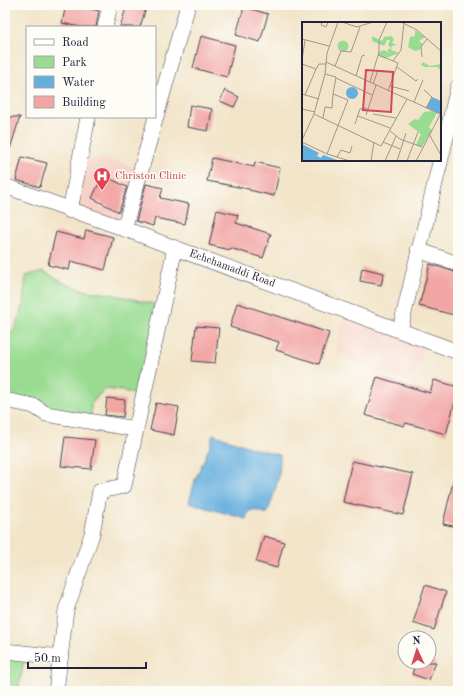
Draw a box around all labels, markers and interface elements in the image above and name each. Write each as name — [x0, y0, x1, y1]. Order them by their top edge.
inset map — [302, 22, 441, 161]
legend — [26, 26, 156, 118]
text: Road — [62, 37, 89, 49]
text: Park — [62, 57, 87, 69]
text: Water — [62, 77, 95, 89]
text: Building — [62, 97, 106, 109]
hospital icon: Christon Clinic — [92, 166, 112, 191]
place label: Christon Clinic — [115, 171, 186, 182]
street label: Echchamaddi Road — [187, 248, 277, 290]
north arrow — [397, 630, 437, 670]
text: N — [412, 636, 422, 647]
scale bar — [28, 644, 146, 670]
text: 50 m — [34, 652, 61, 665]

